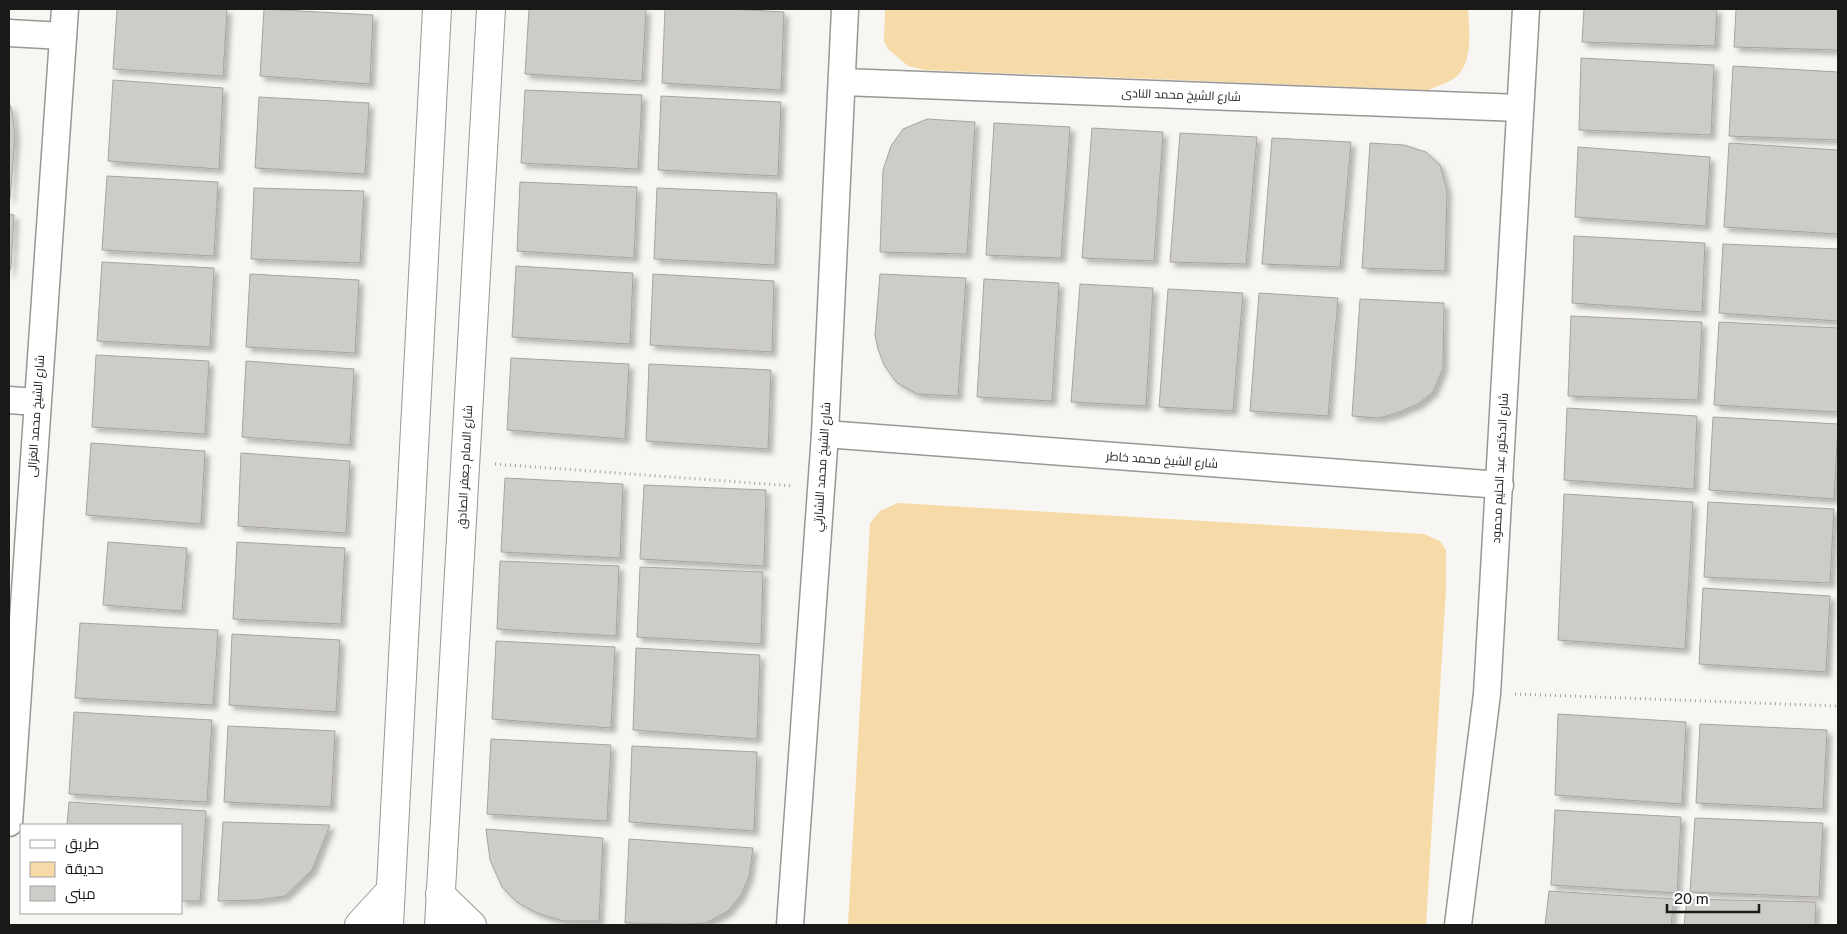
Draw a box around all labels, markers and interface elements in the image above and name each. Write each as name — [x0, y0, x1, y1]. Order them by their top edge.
street label: شارع الشيخ محمد النادى — [1121, 86, 1241, 105]
street label: شارع الشيخ محمد الغزالى — [25, 354, 48, 478]
street label: شارع الدكتور عبد الحليم محمود — [1489, 392, 1512, 544]
street label: شارع الشيخ محمد النشارتي — [810, 401, 837, 533]
street label: شارع الامام جعفر الصادق — [455, 405, 476, 529]
street label: شارع الشيخ محمد خاطر — [1105, 449, 1218, 472]
legend — [20, 824, 182, 914]
text: طريق — [65, 835, 99, 854]
text: حديقة — [65, 860, 104, 877]
scale bar — [1667, 882, 1760, 914]
text: مبنى — [65, 885, 96, 904]
text: 20 m — [1674, 890, 1709, 907]

